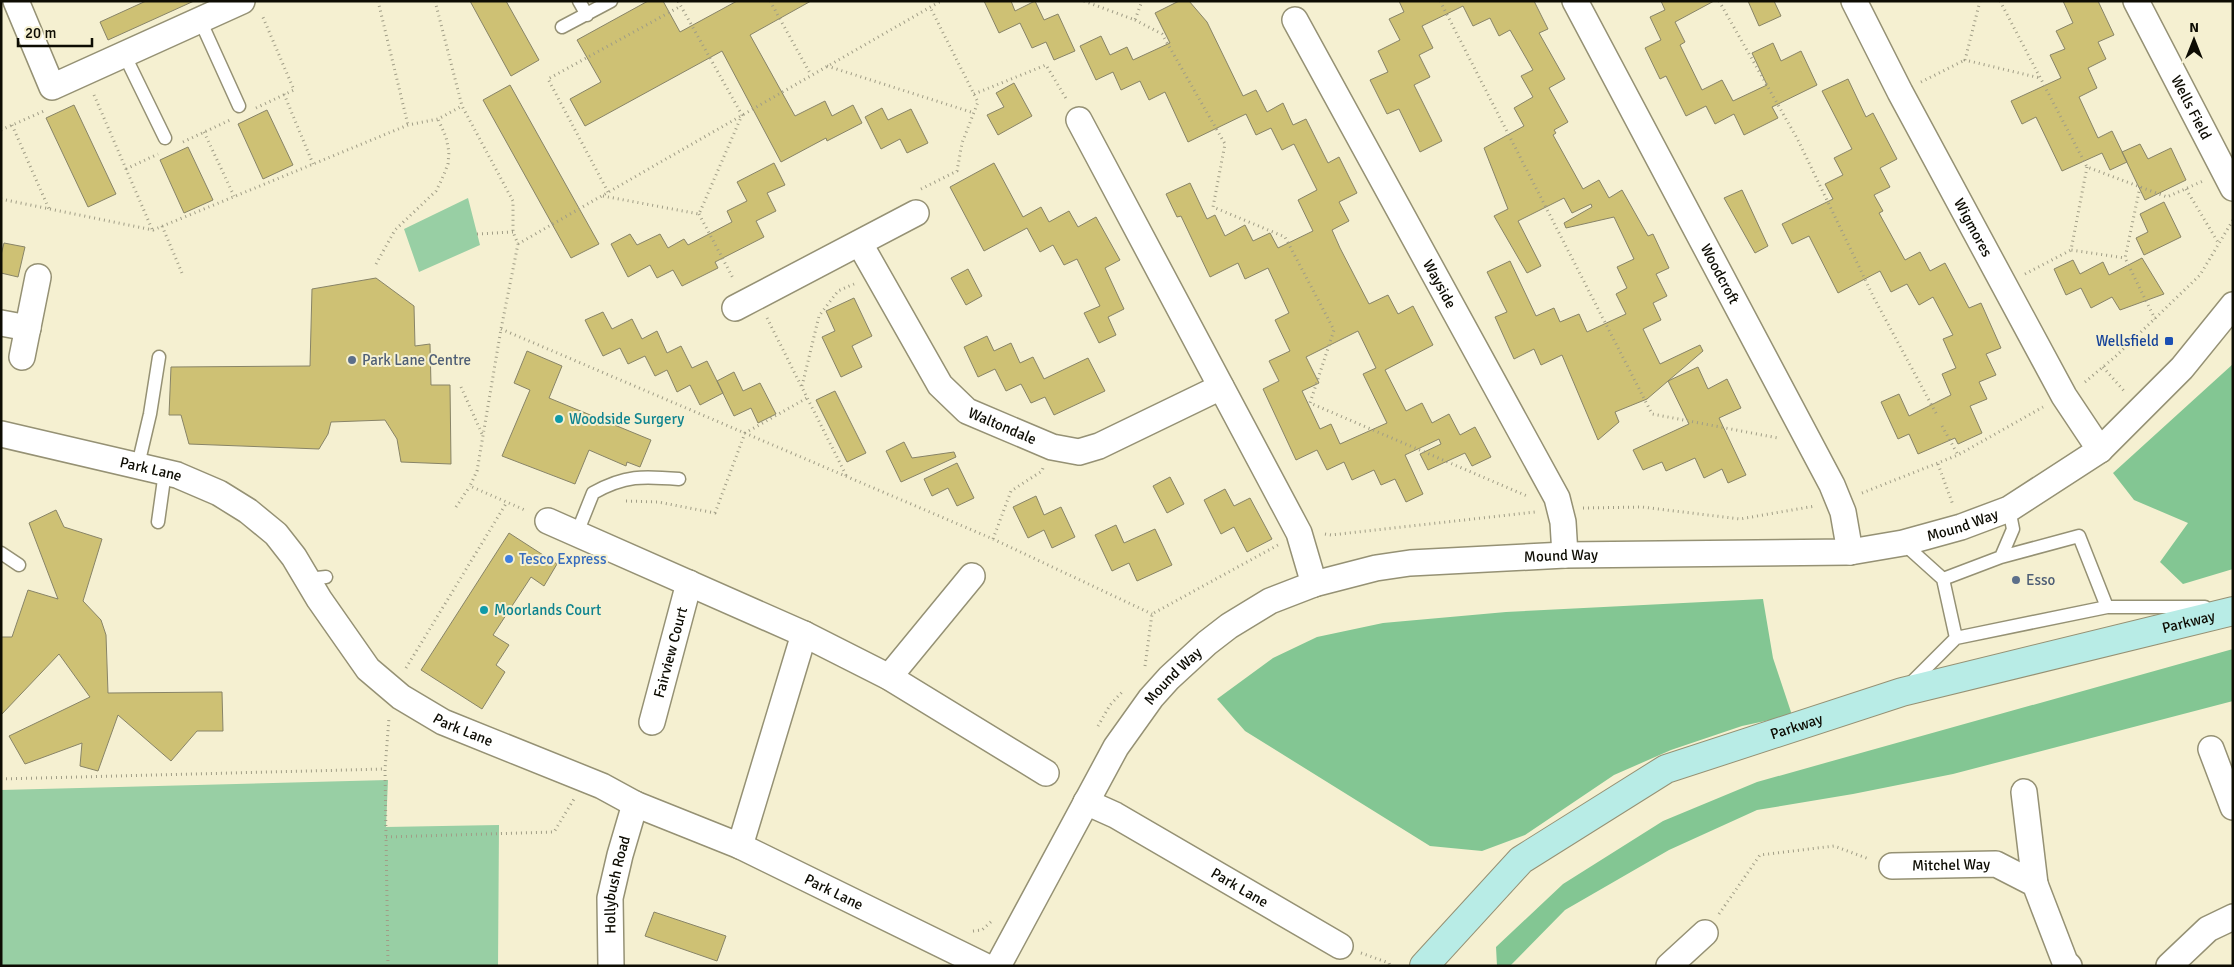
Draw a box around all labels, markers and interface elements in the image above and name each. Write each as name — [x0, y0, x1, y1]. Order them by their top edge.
scale bar — [18, 15, 91, 47]
north arrow — [2169, 15, 2219, 65]
text: N — [2189, 19, 2199, 36]
text: 20 m — [25, 24, 56, 42]
street label: Wells Field — [2167, 72, 2215, 143]
street label: Wigmores — [1950, 195, 1996, 260]
street label: Woodcroft — [1697, 241, 1743, 307]
street label: Wayside — [1419, 256, 1460, 311]
place label: Wellsfield — [2096, 332, 2159, 350]
marker: Wellsfield — [2163, 335, 2175, 347]
place label: Park Lane Centre — [362, 351, 471, 369]
marker: Park Lane Centre — [346, 354, 358, 366]
street label: Waltondale — [965, 404, 1039, 448]
place label: Woodside Surgery — [569, 410, 684, 428]
marker: Woodside Surgery — [553, 413, 565, 425]
street label: Park Lane — [118, 453, 185, 485]
street label: Mound Way — [1925, 505, 2001, 545]
street label: Mound Way — [1523, 546, 1598, 566]
place label: Tesco Express — [519, 550, 607, 568]
marker: Tesco Express — [503, 553, 515, 565]
place label: Esso — [2026, 571, 2056, 589]
marker: Esso — [2010, 574, 2022, 586]
place label: Moorlands Court — [494, 601, 601, 619]
marker: Moorlands Court — [478, 604, 490, 616]
street label: Fairview Court — [650, 605, 691, 700]
street label: Parkway — [2160, 607, 2217, 637]
street label: Mound Way — [1140, 643, 1205, 708]
street label: Park Lane — [430, 709, 496, 750]
street label: Parkway — [1768, 710, 1825, 743]
street label: Hollybush Road — [601, 833, 634, 934]
street label: Mitchel Way — [1912, 855, 1990, 875]
street label: Park Lane — [1208, 864, 1271, 911]
street label: Park Lane — [801, 870, 866, 914]

